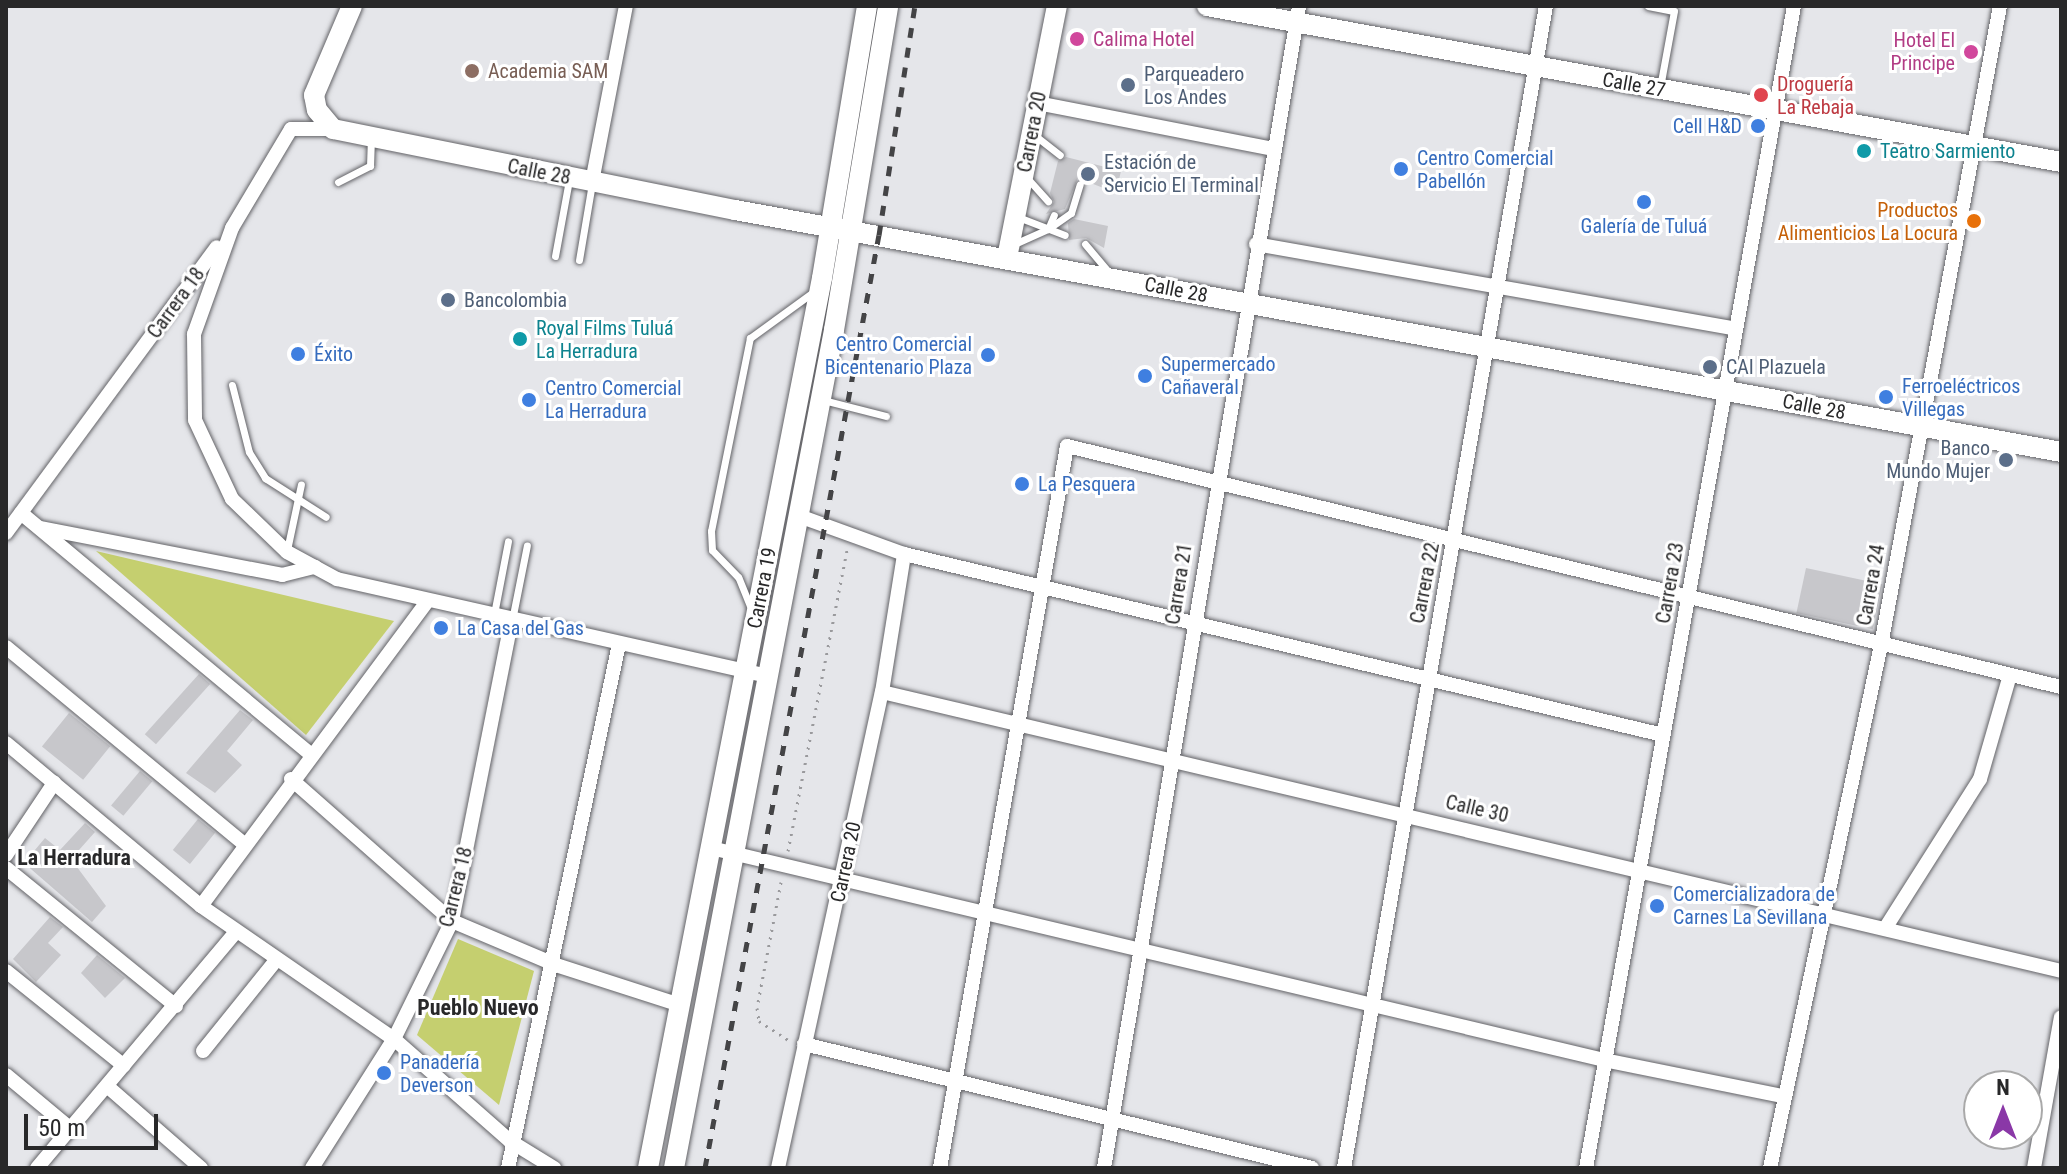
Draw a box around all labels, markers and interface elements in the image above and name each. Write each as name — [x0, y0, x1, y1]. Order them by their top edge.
place label: Calima Hotel — [1093, 27, 1195, 51]
place label: Hotel El Principe — [1890, 28, 1955, 75]
marker: Calima Hotel — [1068, 30, 1086, 48]
marker: Hotel El Principe — [1962, 43, 1980, 61]
place label: Academia SAM — [488, 59, 608, 83]
marker: Academia SAM — [463, 62, 481, 80]
place label: Parqueadero Los Andes — [1144, 62, 1244, 109]
street label: Calle 27 — [1600, 68, 1668, 102]
place label: Droguería La Rebaja — [1777, 72, 1854, 119]
marker: Parqueadero Los Andes — [1119, 76, 1137, 94]
marker: Droguería La Rebaja — [1752, 86, 1770, 104]
street label: Carrera 20 — [1012, 90, 1052, 174]
place label: Cell H&D — [1673, 114, 1742, 138]
marker: Cell H&D — [1749, 117, 1767, 135]
place label: Teatro Sarmiento — [1880, 139, 2015, 163]
marker: Teatro Sarmiento — [1855, 142, 1873, 160]
place label: Centro Comercial Pabellón — [1417, 146, 1554, 193]
place label: Estación de Servicio El Terminal — [1104, 150, 1259, 197]
street label: Calle 28 — [505, 154, 573, 190]
marker: Centro Comercial Pabellón — [1392, 160, 1410, 178]
marker: Estación de Servicio El Terminal — [1079, 165, 1097, 183]
marker: Galería de Tuluá — [1635, 193, 1653, 211]
place label: Productos Alimenticios La Locura — [1778, 198, 1958, 245]
marker: Productos Alimenticios La Locura — [1965, 212, 1983, 230]
place label: Galería de Tuluá — [1580, 214, 1708, 238]
street label: Carrera 18 — [142, 263, 210, 343]
street label: Calle 28 — [1142, 272, 1210, 308]
place label: Bancolombia — [464, 288, 567, 312]
marker: Bancolombia — [439, 291, 457, 309]
place label: Royal Films Tuluá La Herradura — [536, 316, 674, 363]
marker: Royal Films Tuluá La Herradura — [511, 330, 529, 348]
place label: Centro Comercial Bicentenario Plaza — [825, 332, 972, 379]
place label: Éxito — [314, 342, 353, 366]
marker: Éxito — [289, 345, 307, 363]
marker: Centro Comercial Bicentenario Plaza — [979, 346, 997, 364]
place label: Supermercado Cañaveral — [1161, 352, 1275, 399]
place label: CAI Plazuela — [1726, 355, 1826, 379]
marker: CAI Plazuela — [1701, 358, 1719, 376]
marker: Supermercado Cañaveral — [1136, 367, 1154, 385]
place label: Ferroeléctricos Villegas — [1902, 374, 2020, 421]
place label: Centro Comercial La Herradura — [545, 376, 682, 423]
marker: Ferroeléctricos Villegas — [1877, 388, 1895, 406]
street label: Calle 28 — [1780, 389, 1848, 425]
marker: Centro Comercial La Herradura — [520, 391, 538, 409]
place label: Banco Mundo Mujer — [1886, 436, 1990, 483]
marker: Banco Mundo Mujer — [1997, 451, 2015, 469]
place label: La Pesquera — [1038, 472, 1135, 496]
marker: La Pesquera — [1013, 475, 1031, 493]
street label: Carrera 22 — [1405, 541, 1445, 625]
street label: Carrera 23 — [1651, 541, 1689, 625]
street label: Carrera 21 — [1161, 542, 1197, 626]
street label: Carrera 24 — [1852, 543, 1890, 627]
street label: Carrera 19 — [742, 546, 782, 630]
place label: La Casa del Gas — [457, 616, 584, 640]
marker: La Casa del Gas — [432, 619, 450, 637]
street label: Calle 30 — [1443, 790, 1511, 828]
street label: Carrera 20 — [826, 819, 866, 905]
street label: Carrera 18 — [434, 844, 478, 930]
district label: La Herradura — [17, 845, 131, 871]
place label: Comercializadora de Carnes La Sevillana — [1673, 882, 1835, 929]
marker: Comercializadora de Carnes La Sevillana — [1648, 897, 1666, 915]
district label: Pueblo Nuevo — [417, 995, 539, 1021]
place label: Panadería Deverson — [400, 1050, 480, 1097]
marker: Panadería Deverson — [375, 1064, 393, 1082]
north arrow — [1963, 1070, 2043, 1150]
text: N — [1996, 1075, 2010, 1100]
scale bar — [28, 1098, 162, 1148]
text: 50 m — [38, 1114, 85, 1142]

